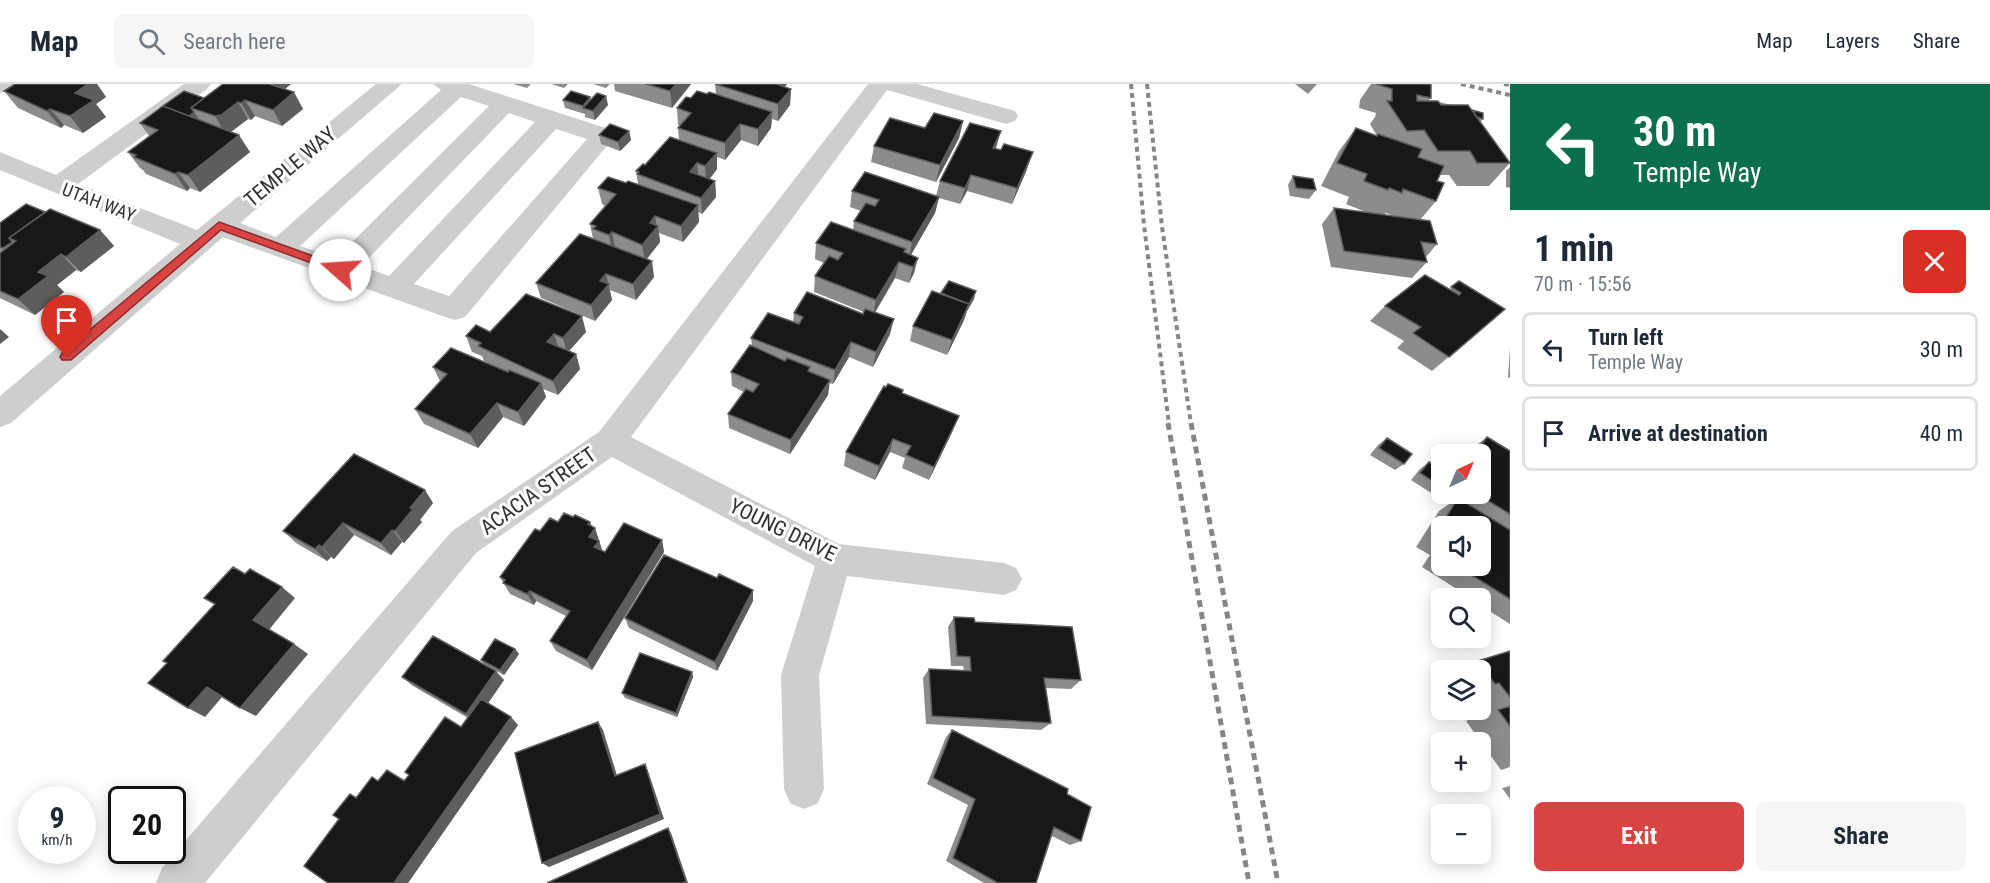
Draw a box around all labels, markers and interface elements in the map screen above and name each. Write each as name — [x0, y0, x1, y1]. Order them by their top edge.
search box — [114, 14, 534, 68]
text: Map — [30, 25, 78, 58]
icon: search — [135, 25, 168, 58]
text: Search here — [183, 29, 286, 54]
text: Map — [1756, 29, 1793, 53]
text: Layers — [1826, 29, 1880, 53]
text: Share — [1913, 29, 1960, 53]
text: 30 m — [1633, 107, 1716, 156]
icon: left — [1534, 108, 1612, 186]
street label: TEMPLE WAY — [239, 122, 341, 212]
text: Temple Way — [1633, 157, 1761, 189]
street label: UTAH WAY — [59, 178, 139, 226]
text: 1 min — [1534, 228, 1614, 270]
button: close — [1903, 230, 1966, 293]
position arrow — [308, 238, 372, 302]
text: 70 m · 15:56 — [1534, 272, 1632, 296]
pin — [41, 295, 92, 357]
icon: arrive — [50, 304, 83, 337]
text: Turn left — [1588, 325, 1663, 350]
icon: left — [1537, 333, 1570, 366]
text: 30 m — [1920, 337, 1963, 362]
text: Temple Way — [1588, 350, 1683, 374]
icon: arrive — [1537, 417, 1570, 450]
text: Arrive at destination — [1588, 421, 1768, 446]
text: 40 m — [1920, 421, 1963, 446]
street label: ACACIA STREET — [476, 442, 600, 540]
north arrow — [1431, 444, 1491, 504]
map controls — [1431, 444, 1491, 864]
street label: YOUNG DRIVE — [726, 494, 840, 566]
button: sound — [1431, 516, 1491, 576]
button: search — [1431, 588, 1491, 648]
button: layers — [1431, 660, 1491, 720]
button: + — [1431, 732, 1491, 792]
speed limit sign: 20 — [108, 786, 186, 864]
text: 9 — [49, 800, 65, 835]
button: Exit — [1534, 802, 1744, 871]
button: Share — [1756, 802, 1966, 871]
button: − — [1431, 804, 1491, 864]
text: km/h — [42, 831, 72, 849]

